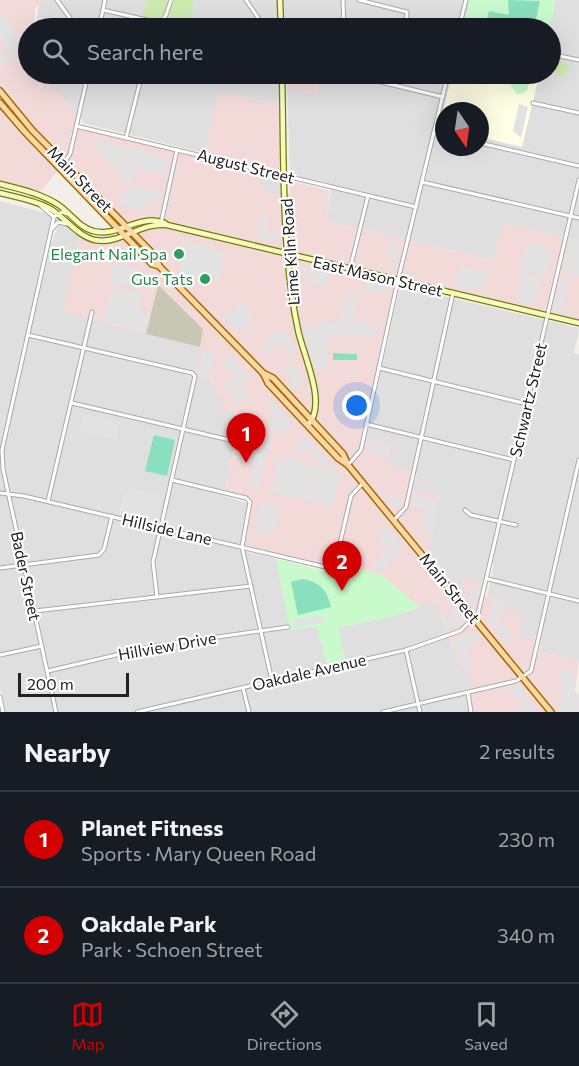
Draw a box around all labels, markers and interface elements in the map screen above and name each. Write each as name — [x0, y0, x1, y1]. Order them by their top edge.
search box — [18, 18, 561, 84]
icon: search — [39, 35, 72, 68]
text: Search here — [87, 38, 203, 65]
north arrow — [435, 102, 489, 156]
street label: Main Street — [44, 141, 117, 216]
street label: August Street — [196, 144, 297, 187]
street label: Lime Kiln Road — [276, 198, 303, 306]
place label: Elegant Nail Spa — [50, 244, 167, 263]
marker: Elegant Nail Spa — [172, 247, 186, 261]
street label: East Mason Street — [311, 251, 445, 300]
place label: Gus Tats — [131, 269, 193, 288]
marker: Gus Tats — [198, 272, 212, 286]
street label: Schwartz Street — [505, 341, 550, 459]
your location — [342, 391, 371, 420]
pin: 1 — [226, 414, 266, 463]
street label: Hillside Lane — [120, 509, 214, 548]
street label: Bader Street — [8, 529, 45, 623]
pin: 2 — [322, 542, 362, 591]
street label: Main Street — [416, 549, 485, 627]
street label: Hillview Drive — [116, 628, 217, 663]
street label: Oakdale Avenue — [250, 649, 368, 694]
scale bar — [18, 670, 129, 698]
text: 200 m — [27, 674, 74, 693]
text: Nearby — [24, 736, 111, 767]
text: 2 results — [479, 739, 555, 763]
text: Planet Fitness — [81, 814, 223, 841]
text: 1 — [39, 827, 48, 851]
text: 230 m — [498, 827, 555, 851]
text: Sports · Mary Queen Road — [81, 841, 316, 865]
text: Oakdale Park — [81, 910, 217, 937]
text: 2 — [38, 923, 49, 947]
text: 340 m — [497, 923, 555, 947]
text: Park · Schoen Street — [81, 937, 263, 961]
tab: Map — [71, 998, 104, 1053]
tab: Directions — [247, 998, 322, 1053]
tab: Saved — [464, 998, 508, 1053]

